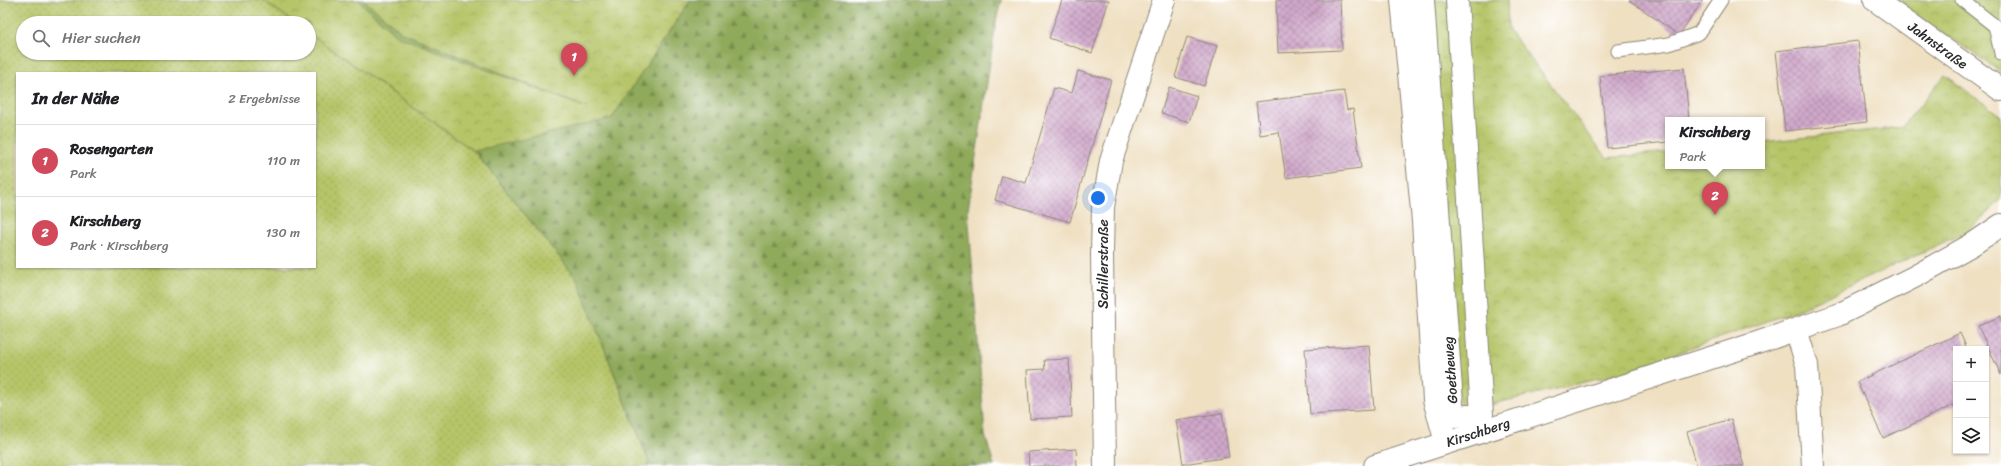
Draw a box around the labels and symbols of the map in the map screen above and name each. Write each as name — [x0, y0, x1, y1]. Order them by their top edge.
street label: Jahnstraße — [1901, 14, 1973, 76]
pin: 1 — [561, 43, 587, 76]
pin: 2 — [1702, 182, 1728, 215]
your location — [1088, 188, 1108, 208]
street label: Schillerstraße — [1091, 219, 1116, 309]
street label: Goetheweg — [1436, 336, 1465, 404]
street label: Kirschberg — [1443, 410, 1514, 455]

